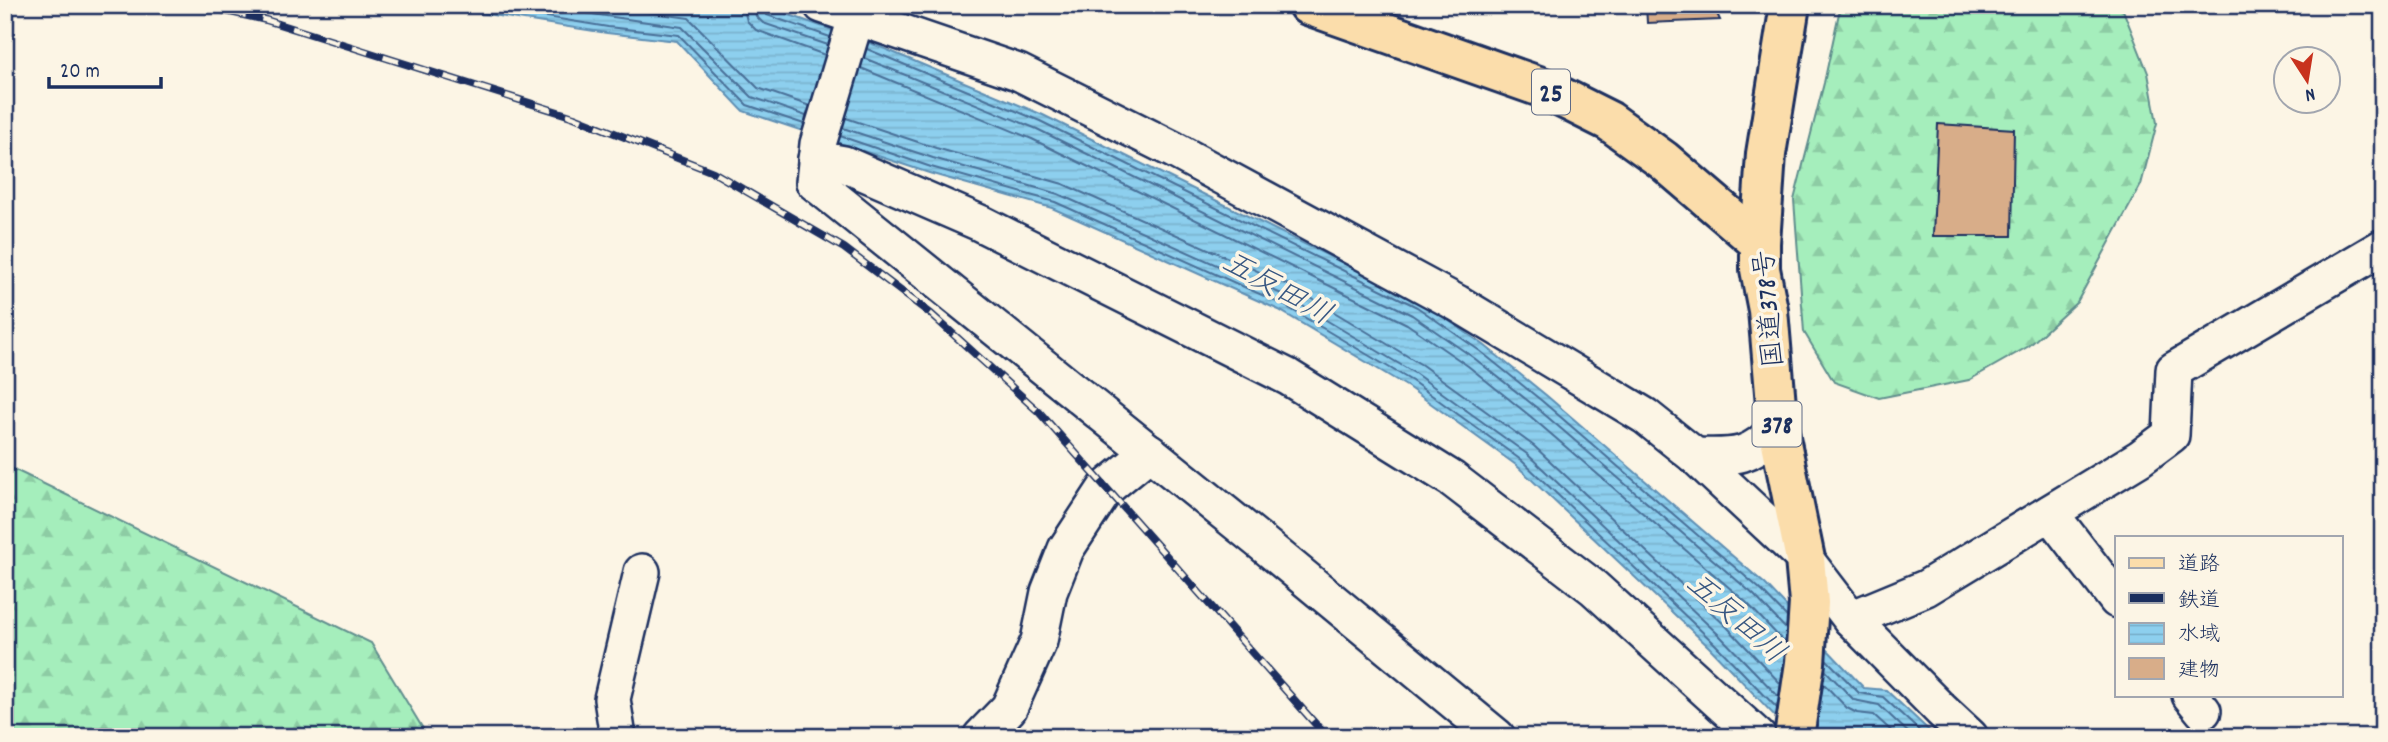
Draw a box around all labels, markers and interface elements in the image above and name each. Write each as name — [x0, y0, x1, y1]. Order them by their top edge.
scale bar — [49, 46, 161, 90]
north arrow — [2272, 46, 2342, 116]
text: 20 m — [60, 58, 100, 88]
road number: 25 — [1532, 69, 1570, 114]
text: N — [2302, 79, 2317, 107]
water label: 五反田川 — [1213, 243, 1339, 339]
street label: 国道378号 — [1747, 248, 1797, 369]
road number: 378 — [1752, 402, 1802, 446]
legend — [2115, 536, 2342, 696]
text: 道路 — [2178, 551, 2220, 581]
water label: 五反田川 — [1675, 565, 1793, 676]
text: 鉄道 — [2178, 587, 2220, 617]
text: 水域 — [2178, 621, 2220, 651]
text: 建物 — [2178, 657, 2220, 687]

